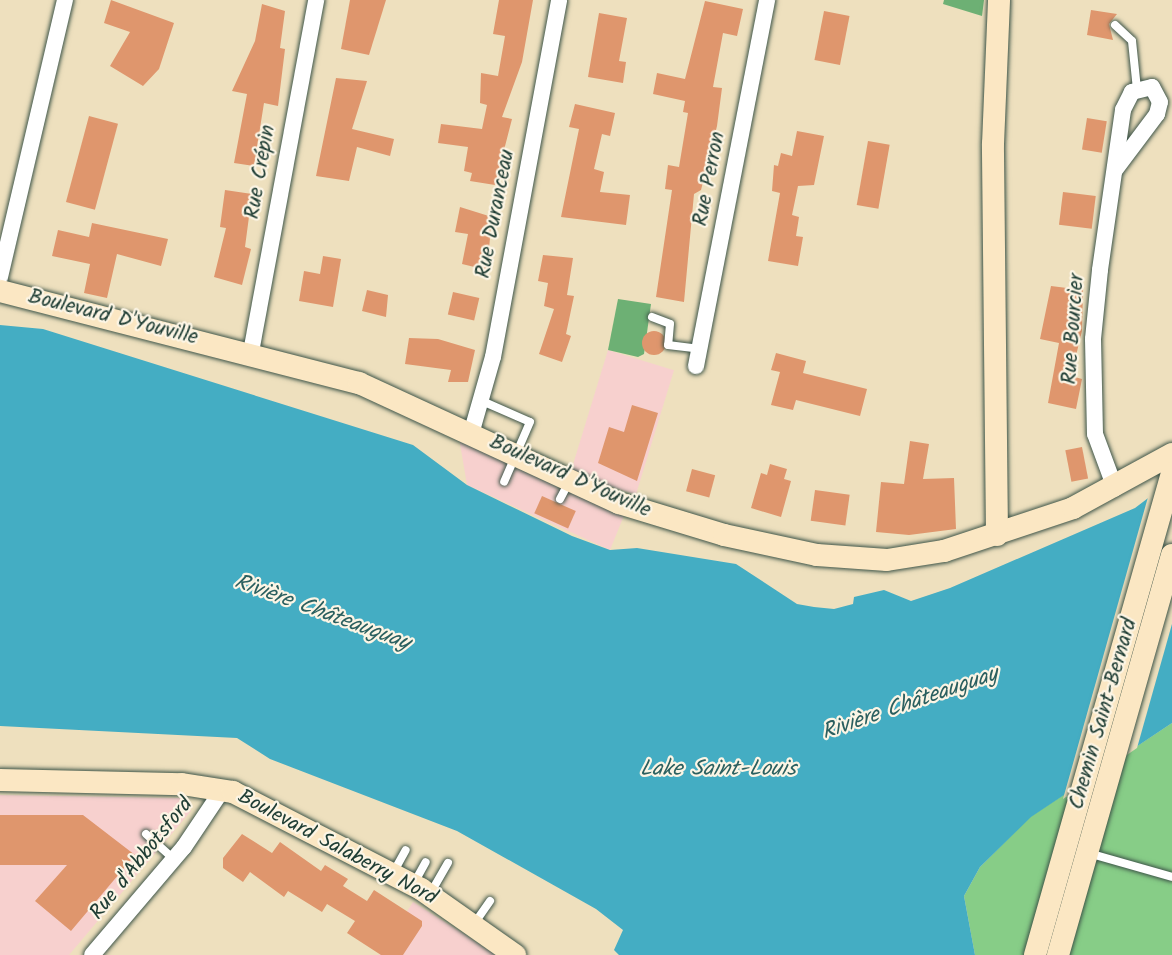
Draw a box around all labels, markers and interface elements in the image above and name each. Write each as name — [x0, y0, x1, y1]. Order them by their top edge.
street label: Rue Crépin — [240, 123, 282, 221]
street label: Rue Perron — [689, 130, 731, 228]
street label: Rue Duranceau — [471, 147, 521, 281]
street label: Rue Bourcier — [1058, 273, 1090, 385]
street label: Boulevard D'Youville — [26, 285, 200, 351]
street label: Boulevard D'Youville — [485, 430, 655, 524]
water label: Rivière Châteauguay — [231, 569, 413, 657]
street label: Chemin Saint-Bernard — [1065, 615, 1143, 813]
water label: Rivière Châteauguay — [818, 661, 1002, 747]
water label: Lake Saint-Louis — [640, 757, 796, 783]
street label: Boulevard Salaberry Nord — [233, 785, 441, 911]
street label: Rue d'Abbotsford — [85, 793, 199, 925]

